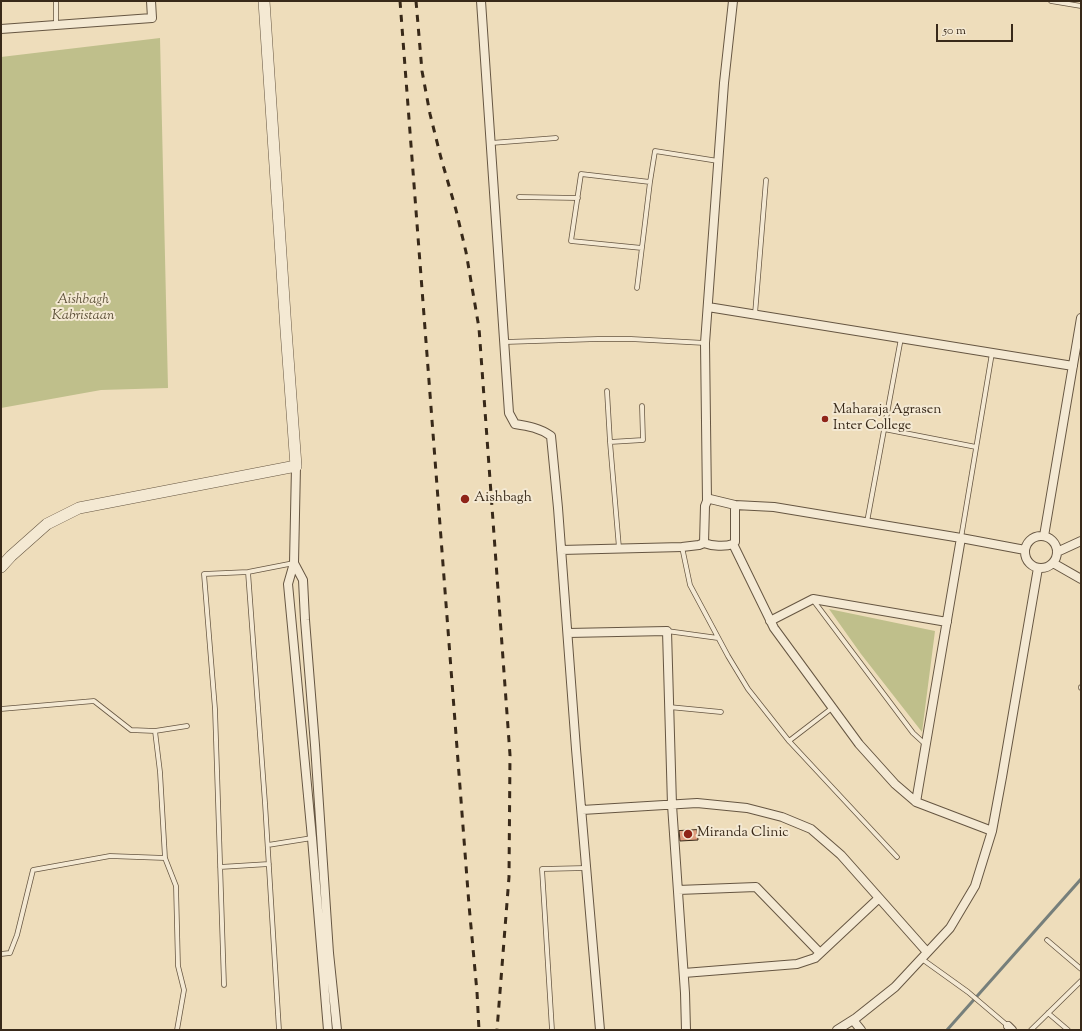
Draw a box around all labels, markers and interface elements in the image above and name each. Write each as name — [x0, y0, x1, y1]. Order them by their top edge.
scale bar — [938, 16, 1015, 42]
text: 50 m — [943, 22, 966, 40]
park label: Aishbagh Kabristaan — [52, 293, 114, 326]
place label: Maharaja Agrasen Inter College — [833, 403, 942, 436]
marker: Maharaja Agrasen Inter College — [820, 414, 830, 424]
place label: Aishbagh — [474, 491, 532, 507]
marker: Aishbagh — [459, 493, 471, 505]
place label: Miranda Clinic — [697, 826, 789, 842]
marker: Miranda Clinic — [682, 828, 694, 840]

